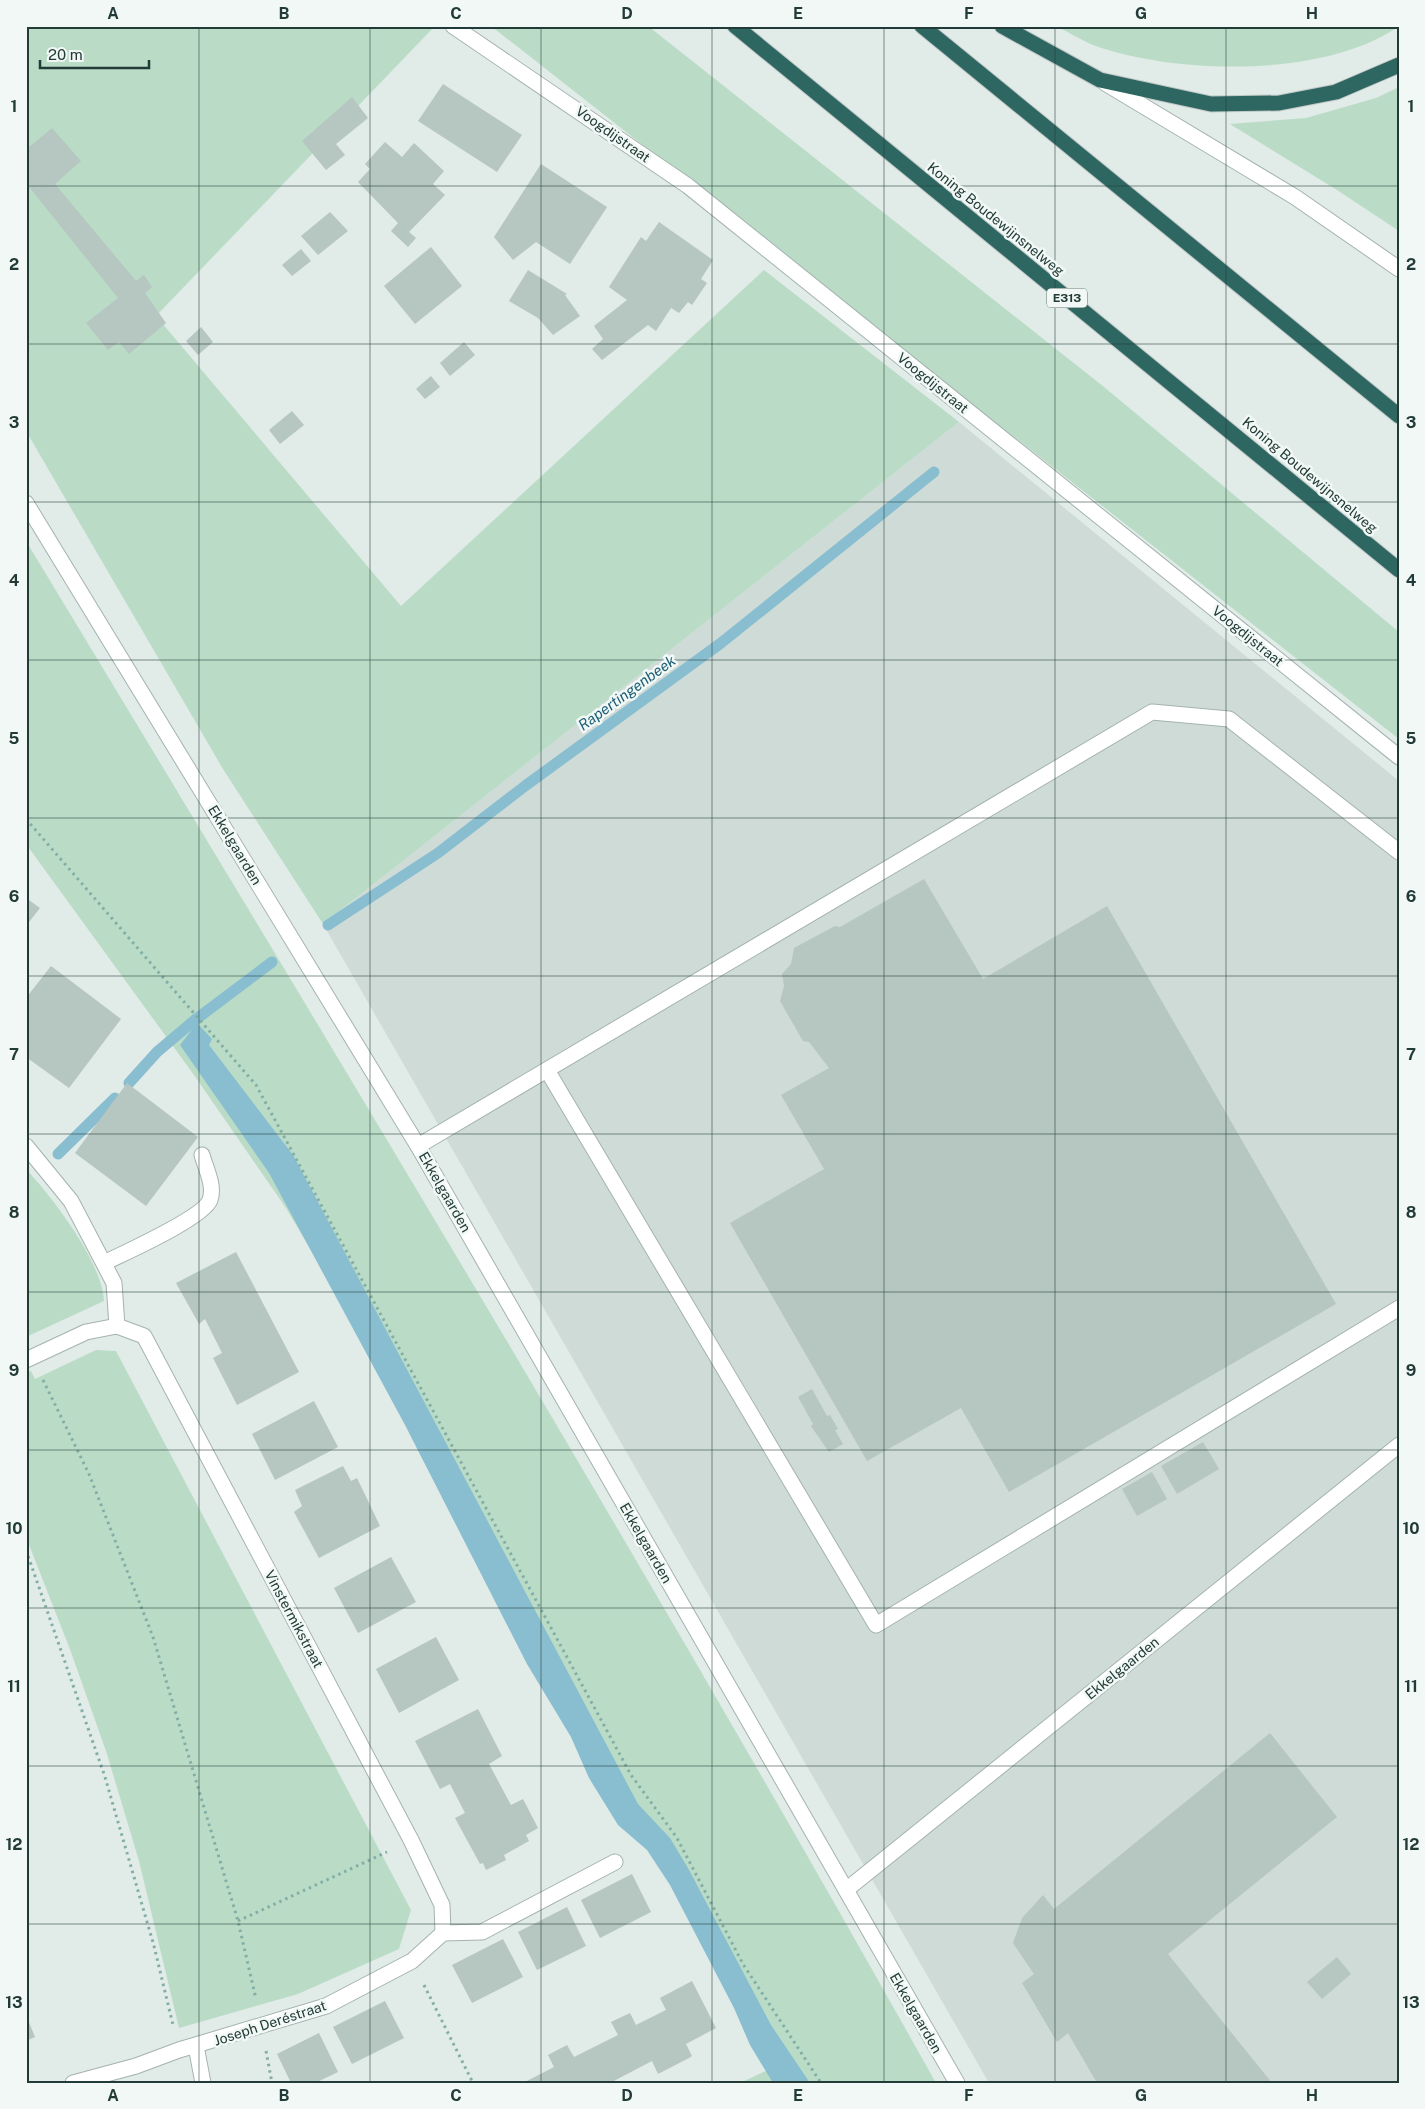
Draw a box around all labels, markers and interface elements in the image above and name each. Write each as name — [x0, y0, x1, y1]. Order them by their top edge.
text: A — [107, 4, 119, 23]
text: B — [279, 4, 290, 23]
text: C — [450, 4, 462, 23]
text: D — [621, 4, 633, 23]
text: E — [793, 4, 803, 23]
text: F — [964, 4, 974, 23]
text: G — [1135, 4, 1147, 23]
text: H — [1306, 4, 1318, 23]
scale bar — [40, 38, 149, 70]
text: 20 m — [48, 46, 83, 63]
text: 1 — [11, 97, 17, 116]
text: 1 — [1408, 97, 1414, 116]
street label: Voogdijstraat — [573, 103, 653, 165]
street label: Koning Boudewijnsnelweg — [924, 159, 1068, 279]
text: 2 — [9, 255, 19, 274]
text: 2 — [1406, 255, 1416, 274]
road number: E313 — [1047, 288, 1087, 308]
street label: Voogdijstraat — [894, 349, 972, 417]
text: 3 — [9, 413, 19, 432]
text: 3 — [1406, 413, 1416, 432]
street label: Koning Boudewijnsnelweg — [1239, 414, 1381, 536]
text: 4 — [9, 571, 20, 590]
text: 4 — [1406, 571, 1417, 590]
street label: Voogdijstraat — [1209, 602, 1287, 670]
water label: Rapertingenbeek — [575, 651, 679, 734]
text: 5 — [9, 729, 20, 748]
text: 5 — [1406, 729, 1417, 748]
street label: Ekkelgaarden — [205, 802, 265, 888]
text: 6 — [9, 887, 19, 906]
text: 6 — [1406, 887, 1416, 906]
text: 7 — [9, 1045, 19, 1064]
text: 7 — [1406, 1045, 1416, 1064]
street label: Ekkelgaarden — [416, 1149, 474, 1235]
text: 8 — [9, 1203, 20, 1222]
text: 8 — [1406, 1203, 1417, 1222]
text: 9 — [9, 1361, 19, 1380]
text: 9 — [1406, 1361, 1416, 1380]
street label: Ekkelgaarden — [617, 1500, 675, 1586]
text: 10 — [5, 1519, 23, 1538]
text: 10 — [1402, 1519, 1420, 1538]
street label: Vinstermikstraat — [262, 1568, 326, 1670]
street label: Ekkelgaarden — [1082, 1633, 1162, 1703]
text: 11 — [7, 1677, 21, 1696]
text: 11 — [1404, 1677, 1418, 1696]
text: 12 — [5, 1835, 23, 1854]
text: 12 — [1402, 1835, 1420, 1854]
street label: Ekkelgaarden — [887, 1970, 945, 2056]
text: 13 — [5, 1993, 23, 2012]
text: 13 — [1402, 1993, 1420, 2012]
street label: Joseph Deréstraat — [212, 1997, 328, 2049]
text: A — [107, 2086, 119, 2105]
text: B — [279, 2086, 290, 2105]
text: C — [450, 2086, 462, 2105]
text: D — [621, 2086, 633, 2105]
text: E — [793, 2086, 803, 2105]
text: F — [964, 2086, 974, 2105]
text: G — [1135, 2086, 1147, 2105]
text: H — [1306, 2086, 1318, 2105]

